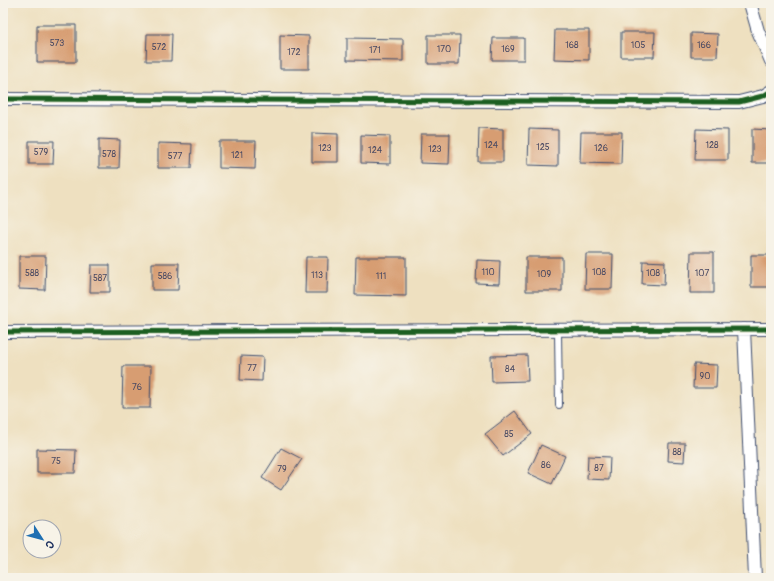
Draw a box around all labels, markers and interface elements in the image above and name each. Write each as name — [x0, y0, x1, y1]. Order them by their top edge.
house number: 573 — [50, 38, 64, 49]
house number: 168 — [565, 40, 579, 51]
house number: 105 — [631, 40, 645, 51]
house number: 166 — [697, 40, 711, 51]
house number: 572 — [152, 42, 166, 53]
house number: 170 — [437, 44, 451, 55]
house number: 169 — [501, 44, 515, 55]
house number: 171 — [369, 45, 381, 56]
house number: 172 — [287, 47, 301, 58]
house number: 124 — [484, 140, 499, 151]
house number: 128 — [705, 140, 719, 151]
house number: 125 — [536, 142, 550, 153]
house number: 123 — [318, 143, 332, 154]
house number: 126 — [594, 143, 608, 154]
house number: 123 — [428, 144, 442, 155]
house number: 124 — [368, 145, 383, 156]
house number: 579 — [34, 147, 48, 158]
house number: 578 — [102, 149, 117, 160]
house number: 121 — [231, 150, 243, 161]
house number: 577 — [168, 151, 182, 162]
house number: 110 — [481, 267, 495, 278]
house number: 108 — [592, 267, 607, 278]
house number: 588 — [25, 268, 39, 279]
house number: 108 — [646, 268, 661, 279]
house number: 107 — [695, 268, 709, 279]
house number: 109 — [537, 269, 552, 280]
house number: 113 — [311, 270, 323, 281]
house number: 586 — [158, 271, 172, 282]
house number: 111 — [376, 271, 386, 282]
house number: 587 — [93, 273, 107, 284]
house number: 77 — [247, 363, 257, 374]
house number: 84 — [505, 364, 516, 375]
house number: 90 — [700, 371, 710, 382]
house number: 76 — [132, 382, 142, 393]
house number: 85 — [504, 429, 514, 440]
house number: 88 — [672, 447, 682, 458]
house number: 75 — [51, 456, 61, 467]
house number: 86 — [541, 460, 551, 471]
house number: 87 — [594, 463, 604, 474]
house number: 79 — [277, 464, 287, 475]
north arrow — [22, 519, 62, 559]
text: С — [42, 538, 57, 551]

